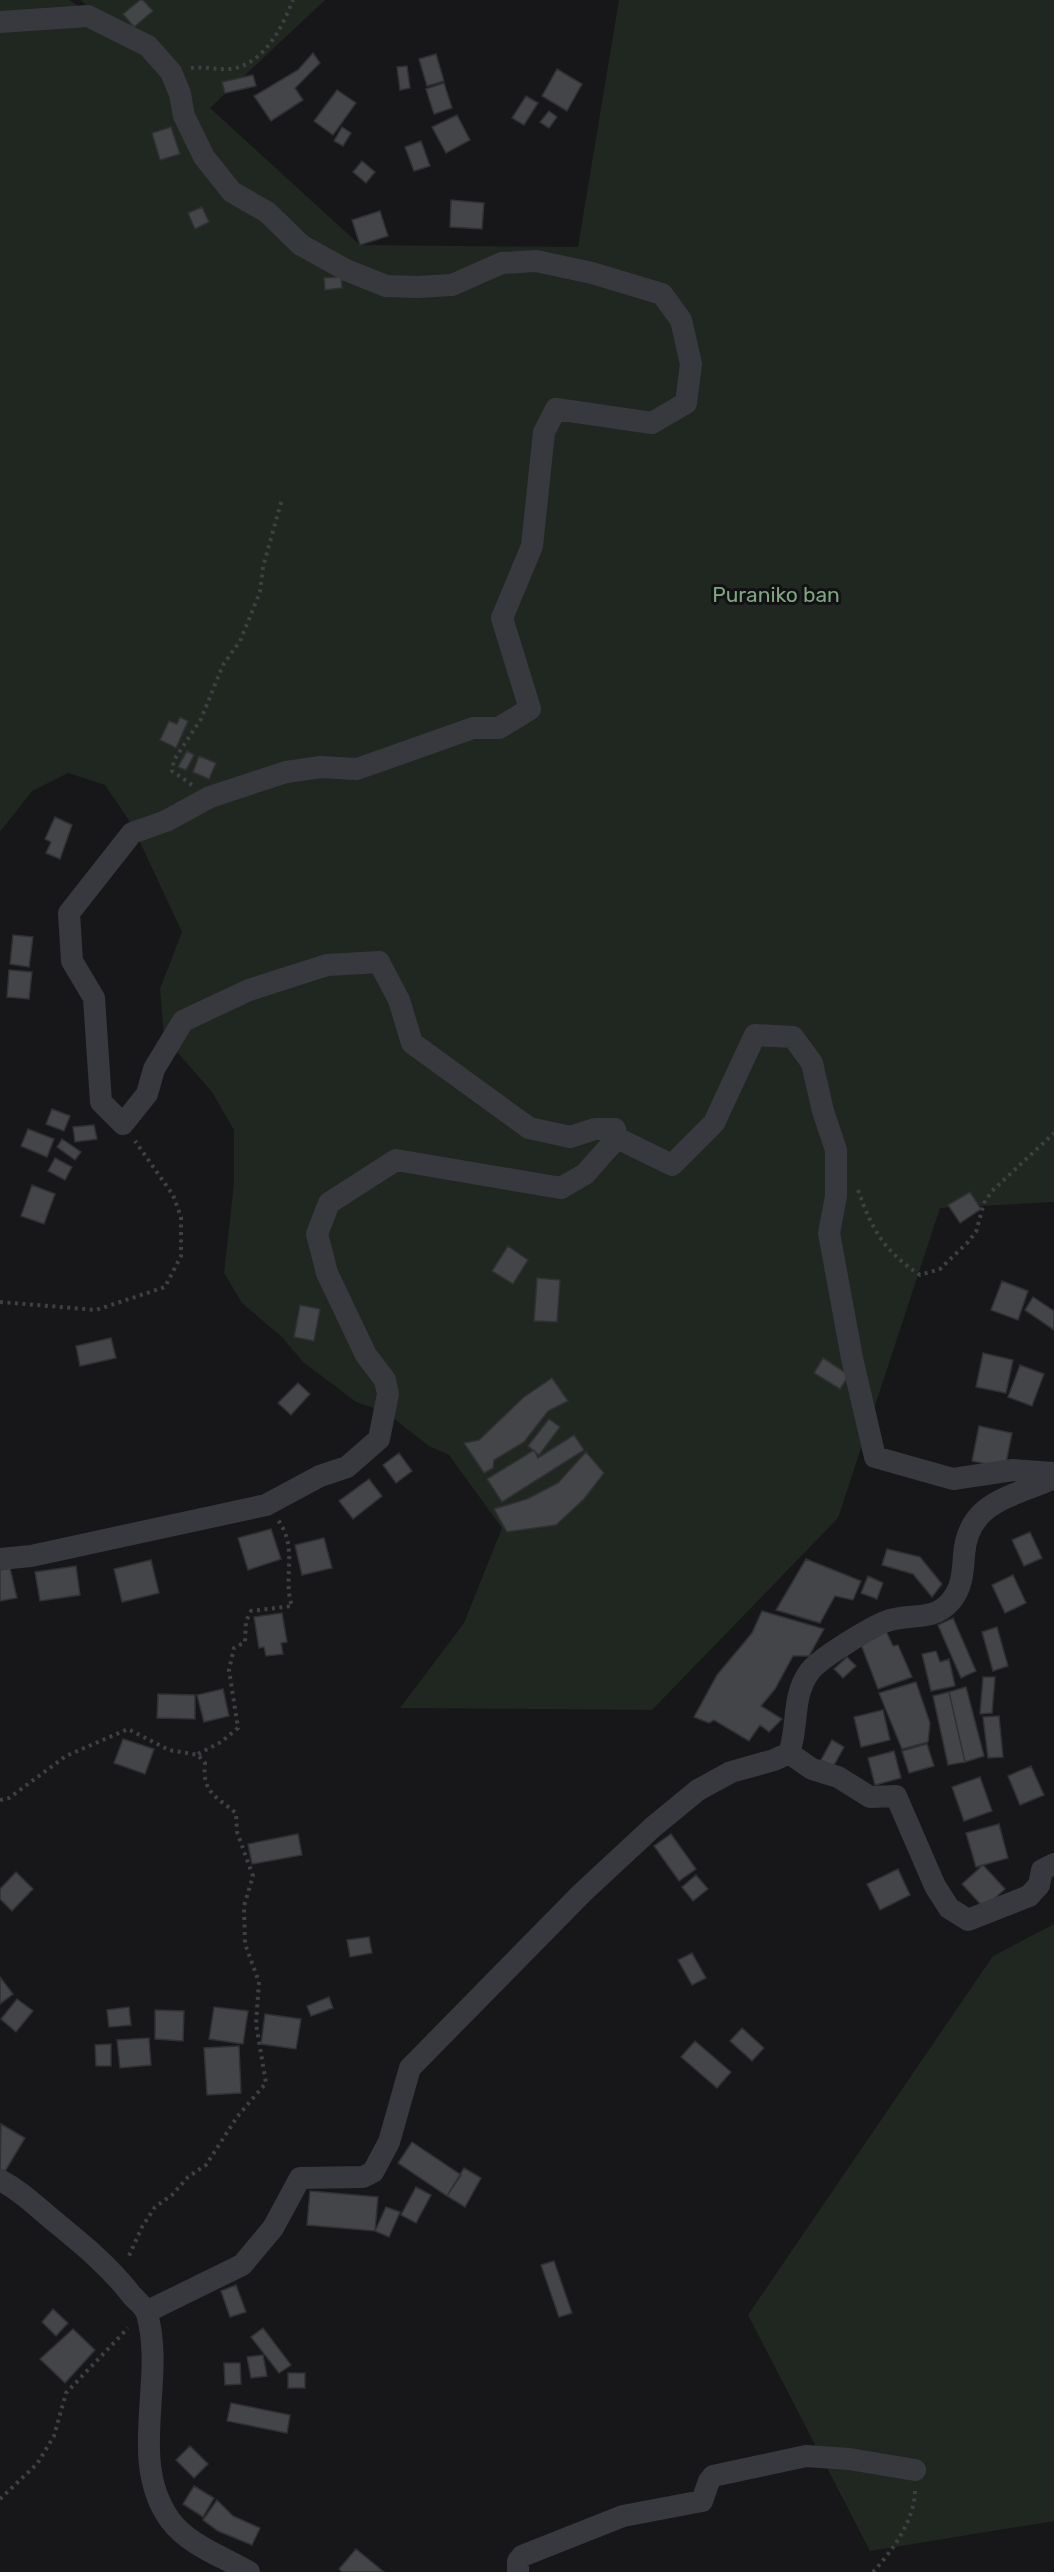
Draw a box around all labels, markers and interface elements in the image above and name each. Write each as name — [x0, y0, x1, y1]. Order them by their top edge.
park label: Puraniko ban — [712, 582, 840, 607]

